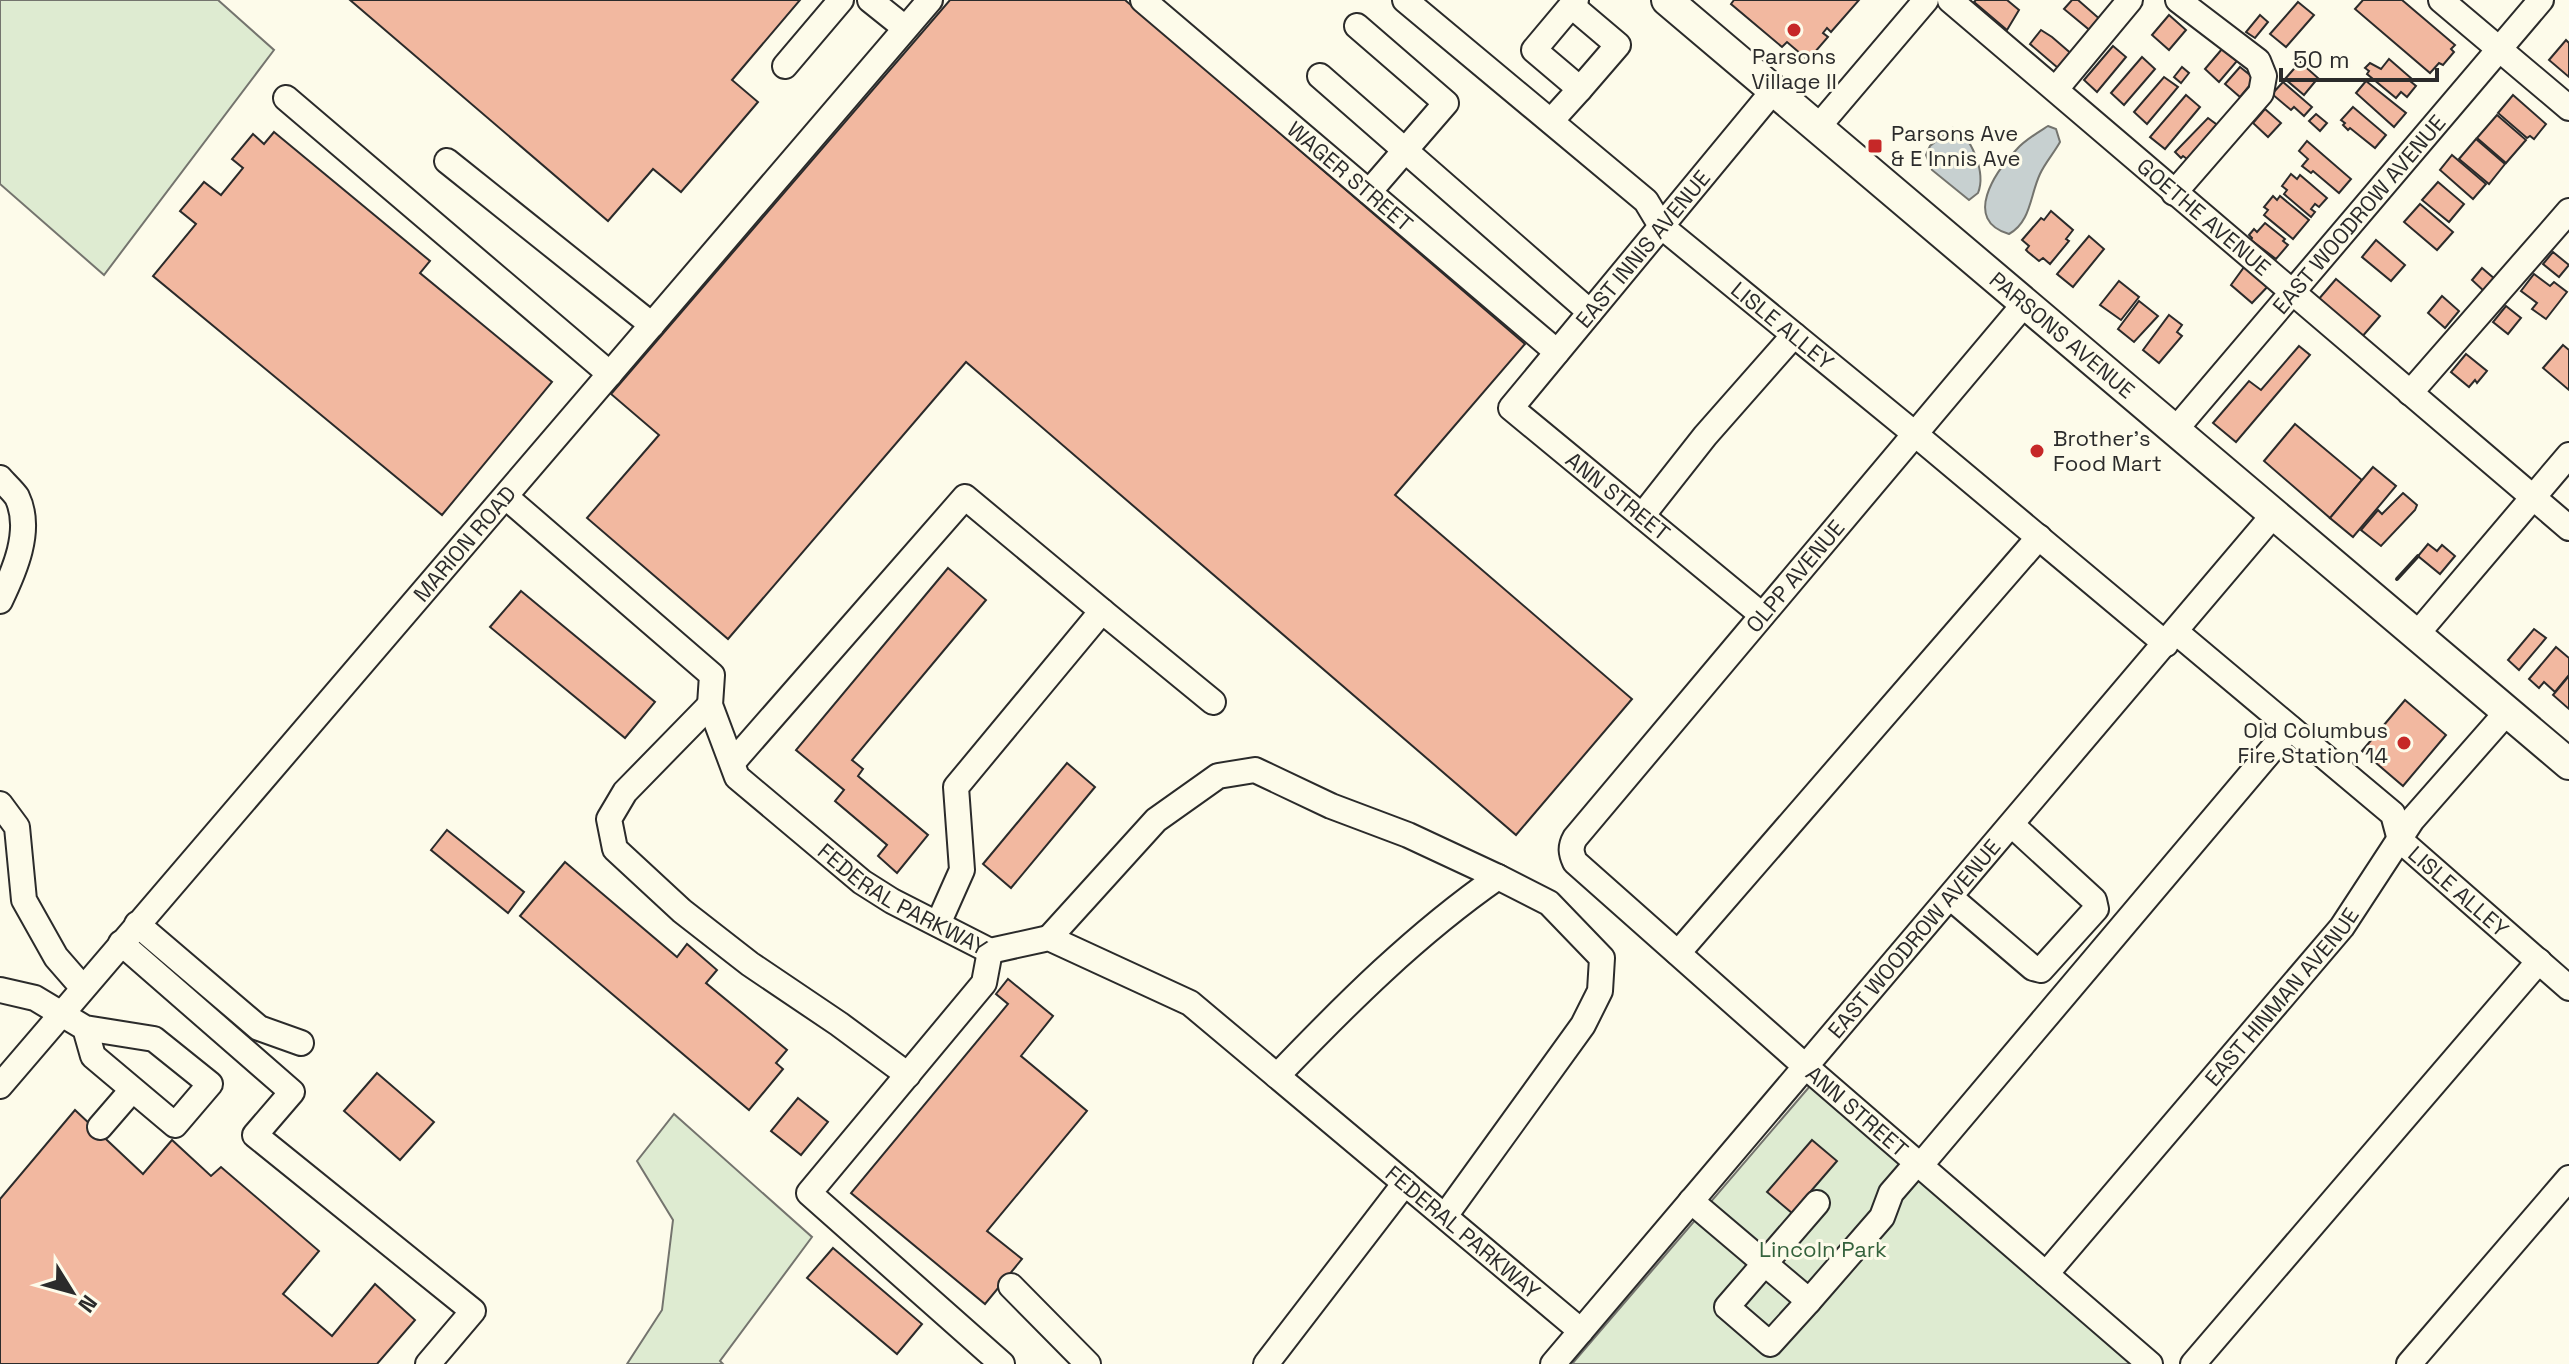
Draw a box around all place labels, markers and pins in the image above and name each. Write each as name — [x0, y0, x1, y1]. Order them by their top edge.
marker: Parsons Village II — [1785, 21, 1803, 39]
place label: Parsons Village II — [1751, 42, 1837, 95]
place label: Parsons Ave & E Innis Ave — [1891, 119, 2021, 172]
marker: Parsons Ave & E Innis Ave — [1866, 137, 1884, 155]
place label: Brother's Food Mart — [2053, 424, 2162, 477]
marker: Brother's Food Mart — [2028, 442, 2046, 460]
place label: Old Columbus Fire Station 14 — [2237, 716, 2388, 769]
marker: Old Columbus Fire Station 14 — [2395, 734, 2413, 752]

